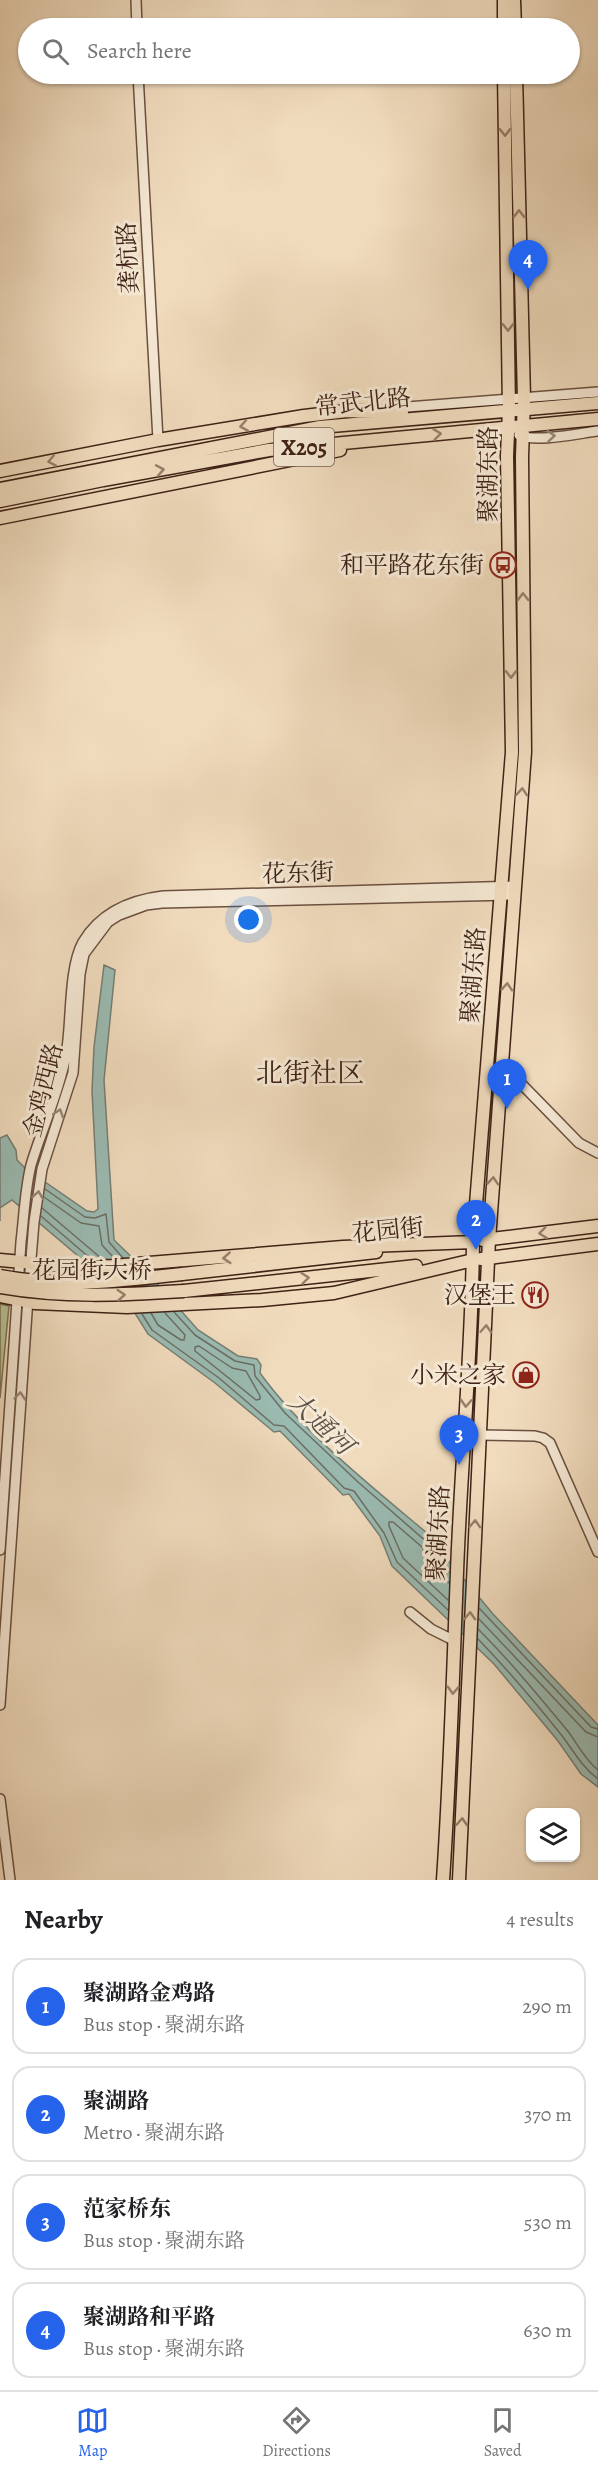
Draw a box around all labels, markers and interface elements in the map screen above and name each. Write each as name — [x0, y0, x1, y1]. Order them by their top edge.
search box — [18, 18, 580, 84]
icon: search — [39, 35, 72, 68]
text: Search here — [87, 36, 192, 66]
one-way arrow — [499, 127, 511, 136]
one-way arrow — [513, 209, 526, 218]
street label: 龚杭路 — [110, 221, 146, 295]
pin: 4 — [508, 240, 548, 290]
one-way arrow — [502, 322, 514, 331]
street label: 常武北路 — [314, 381, 412, 423]
one-way arrow — [239, 419, 249, 432]
street label: 聚湖东路 — [472, 426, 504, 522]
road number: X205 — [274, 428, 334, 466]
one-way arrow — [432, 428, 441, 441]
one-way arrow — [547, 430, 556, 443]
one-way arrow — [47, 454, 57, 467]
one-way arrow — [156, 465, 165, 477]
place label: 和平路花东街 — [340, 549, 484, 581]
bus stop icon: 和平路花东街 — [488, 550, 518, 580]
one-way arrow — [517, 593, 529, 602]
one-way arrow — [505, 670, 517, 679]
one-way arrow — [515, 788, 528, 797]
street label: 花东街 — [261, 856, 335, 890]
your location — [234, 905, 263, 934]
street label: 聚湖东路 — [454, 926, 492, 1024]
one-way arrow — [501, 982, 514, 991]
street label: 金鸡西路 — [16, 1040, 70, 1140]
district label: 北街社区 — [256, 1055, 364, 1091]
pin: 1 — [488, 1060, 526, 1109]
one-way arrow — [52, 1108, 64, 1119]
one-way arrow — [487, 1177, 500, 1186]
one-way arrow — [31, 1191, 43, 1200]
pin: 2 — [456, 1200, 496, 1250]
street label: 花园街 — [351, 1210, 425, 1250]
one-way arrow — [539, 1226, 548, 1238]
one-way arrow — [222, 1251, 231, 1264]
street label: 花园街大桥 — [32, 1254, 152, 1286]
one-way arrow — [301, 1272, 310, 1285]
place label: 汉堡王 — [444, 1279, 516, 1311]
restaurant icon: 汉堡王 — [520, 1280, 550, 1310]
one-way arrow — [116, 1289, 125, 1302]
one-way arrow — [479, 1325, 492, 1334]
place label: 小米之家 — [410, 1359, 506, 1391]
shop icon: 小米之家 — [511, 1360, 541, 1390]
water label: 大通河 — [280, 1384, 364, 1465]
one-way arrow — [13, 1391, 26, 1400]
one-way arrow — [460, 1398, 473, 1407]
pin: 3 — [440, 1416, 478, 1465]
street label: 聚湖东路 — [420, 1484, 456, 1582]
one-way arrow — [468, 1519, 481, 1528]
one-way arrow — [464, 1611, 477, 1620]
one-way arrow — [447, 1685, 460, 1694]
map controls — [526, 1808, 580, 1862]
button: layers — [526, 1808, 580, 1862]
one-way arrow — [455, 1817, 468, 1826]
text: Nearby — [24, 1902, 103, 1937]
text: 4 results — [506, 1906, 574, 1933]
text: 聚湖路金鸡路 — [83, 1978, 215, 2008]
text: 1 — [42, 1993, 49, 2020]
text: 290 m — [522, 1993, 572, 2020]
text: Bus stop · 聚湖东路 — [83, 2011, 245, 2038]
text: 聚湖路 — [83, 2086, 149, 2116]
text: 2 — [41, 2101, 50, 2128]
text: 370 m — [524, 2101, 572, 2128]
text: Metro · 聚湖东路 — [83, 2119, 224, 2146]
text: 范家桥东 — [83, 2194, 171, 2224]
text: 3 — [41, 2209, 50, 2236]
text: 530 m — [524, 2209, 572, 2236]
text: Bus stop · 聚湖东路 — [83, 2227, 245, 2254]
text: 聚湖路和平路 — [83, 2302, 215, 2332]
text: 4 — [41, 2317, 50, 2344]
text: 630 m — [523, 2317, 572, 2344]
text: Bus stop · 聚湖东路 — [83, 2335, 245, 2362]
tab: Map — [76, 2404, 109, 2462]
tab: Directions — [262, 2404, 331, 2462]
tab: Saved — [484, 2404, 522, 2462]

